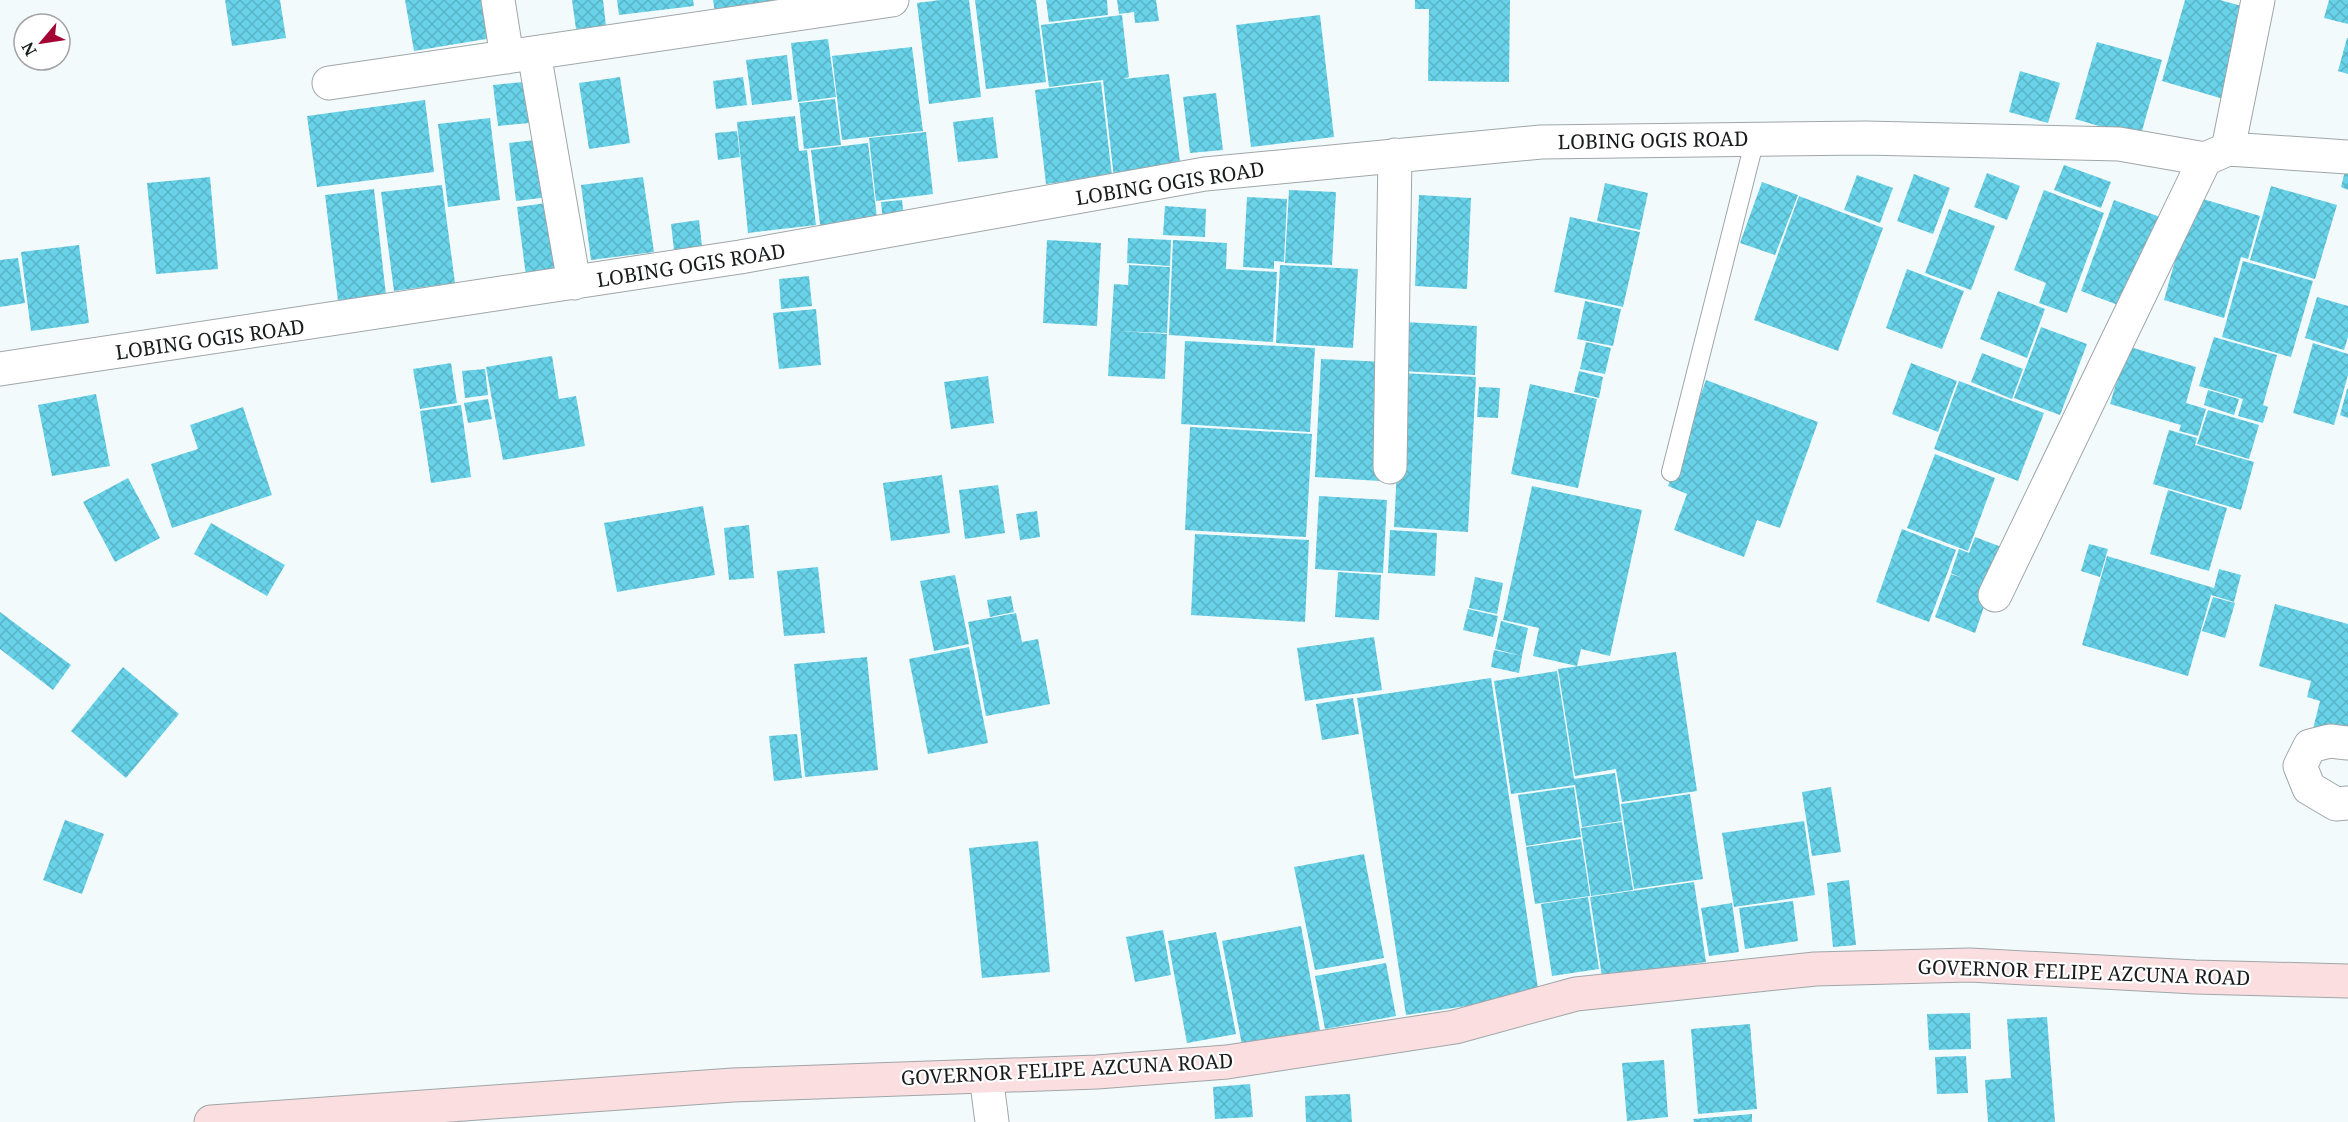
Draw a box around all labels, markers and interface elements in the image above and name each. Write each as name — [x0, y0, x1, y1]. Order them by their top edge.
north arrow — [12, 12, 72, 72]
text: N — [16, 38, 42, 60]
street label: LOBING OGIS ROAD — [1557, 125, 1749, 155]
street label: LOBING OGIS ROAD — [1074, 155, 1266, 211]
street label: LOBING OGIS ROAD — [595, 237, 787, 293]
street label: LOBING OGIS ROAD — [114, 312, 306, 366]
street label: GOVERNOR FELIPE AZCUNA ROAD — [1917, 953, 2251, 991]
street label: GOVERNOR FELIPE AZCUNA ROAD — [900, 1047, 1234, 1091]

